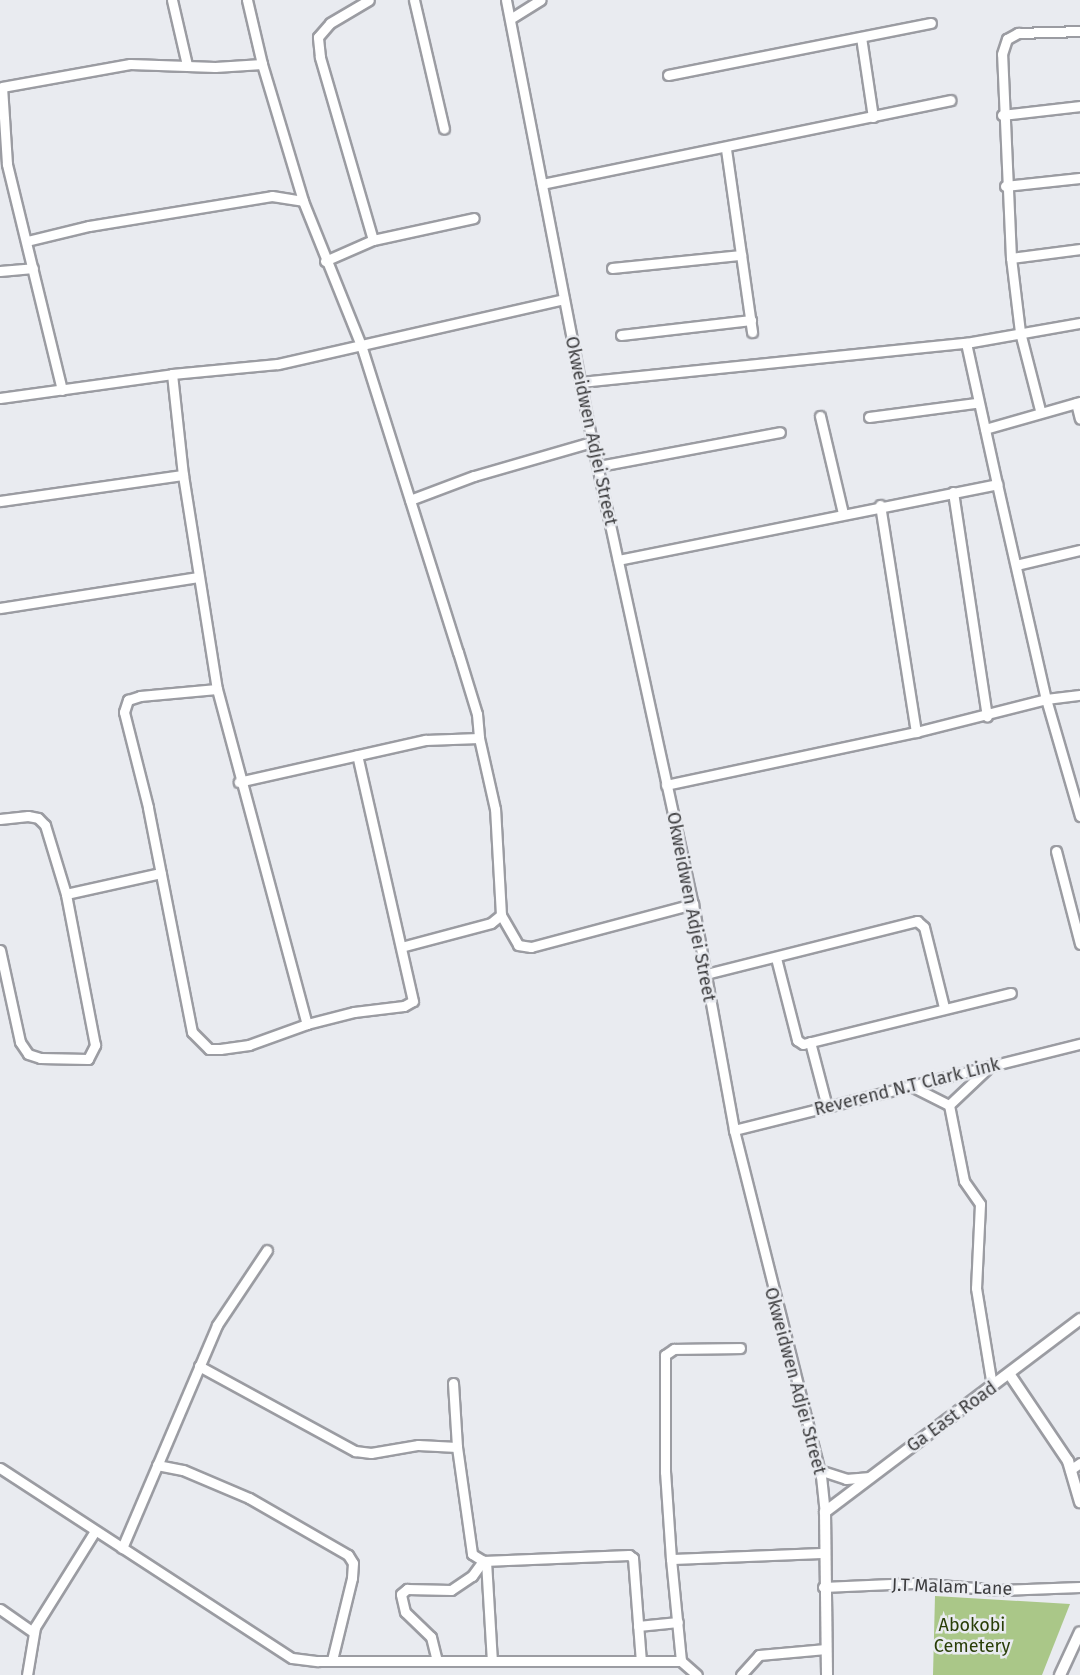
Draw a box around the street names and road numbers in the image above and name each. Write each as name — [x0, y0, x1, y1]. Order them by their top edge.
street label: Okweidwen Adjei Street — [560, 334, 622, 528]
street label: Okweidwen Adjei Street — [662, 810, 720, 1004]
street label: Reverend N.T Clark Link — [812, 1053, 1002, 1121]
street label: Okweidwen Adjei Street — [760, 1285, 830, 1477]
street label: Ga East Road — [903, 1377, 1001, 1457]
street label: J.T Malam Lane — [891, 1574, 1013, 1600]

